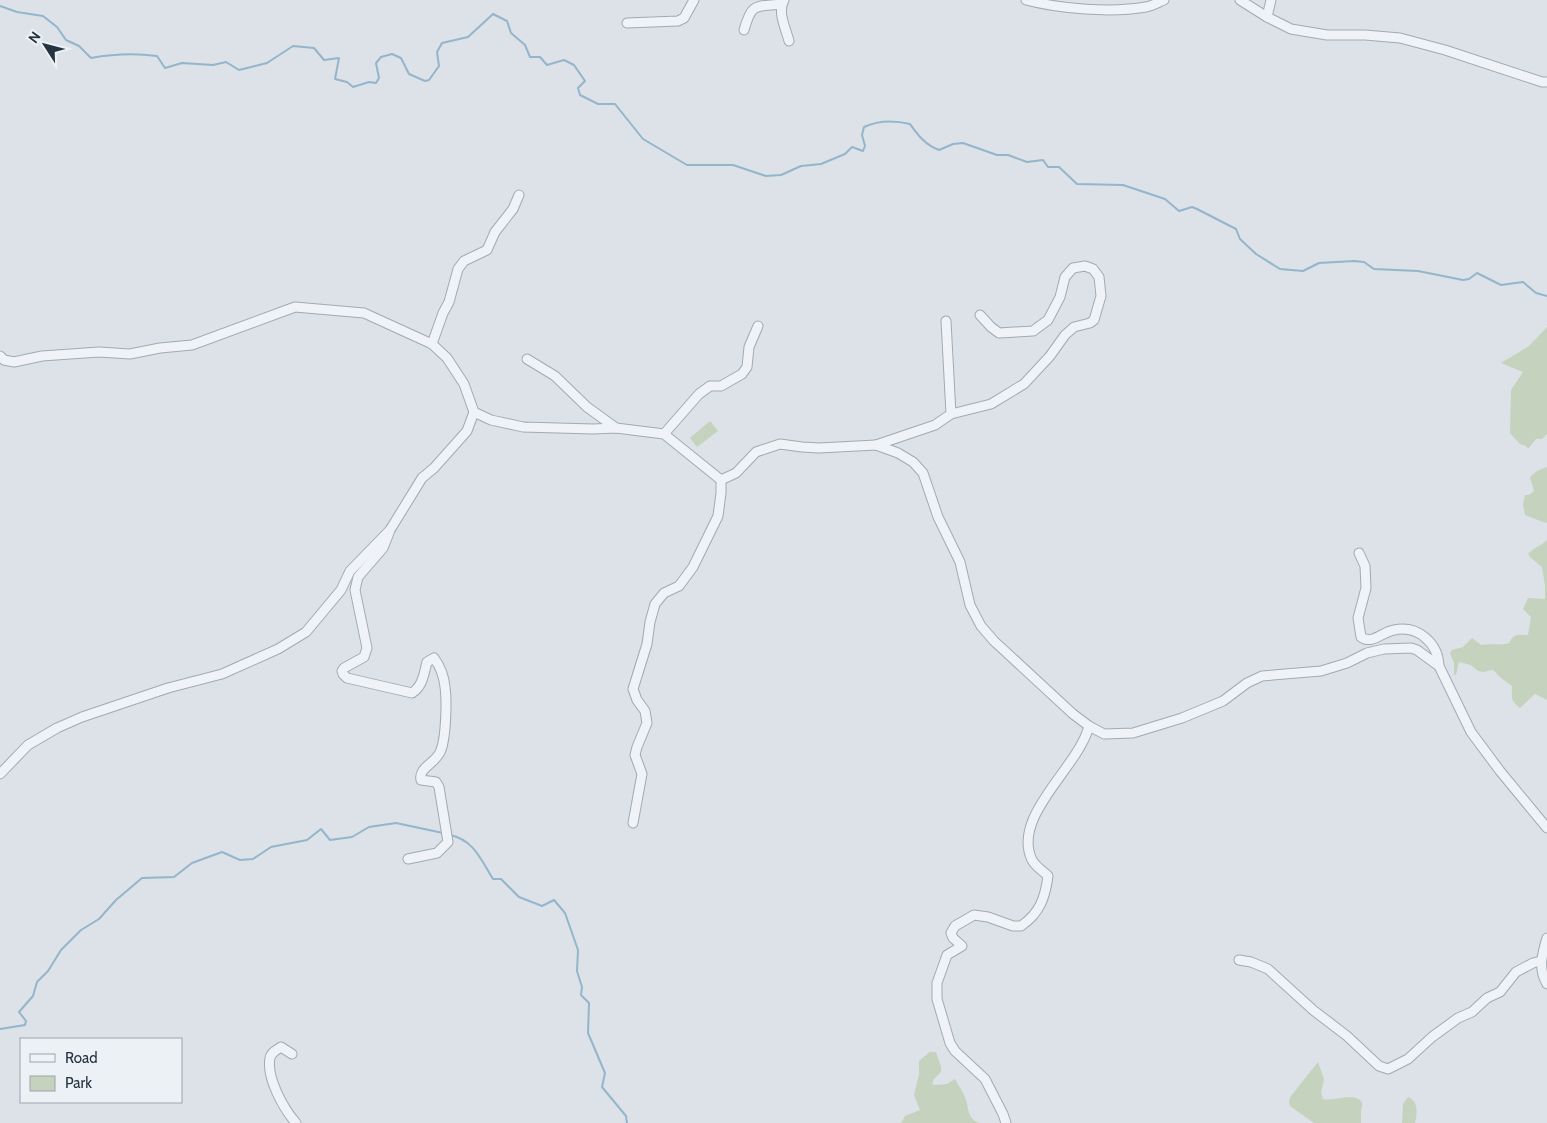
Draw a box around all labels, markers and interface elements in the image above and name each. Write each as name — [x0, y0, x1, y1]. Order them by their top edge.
north arrow — [20, 20, 70, 70]
text: N — [24, 28, 45, 47]
legend — [20, 1038, 182, 1103]
text: Road — [65, 1049, 98, 1067]
text: Park — [65, 1074, 92, 1092]

